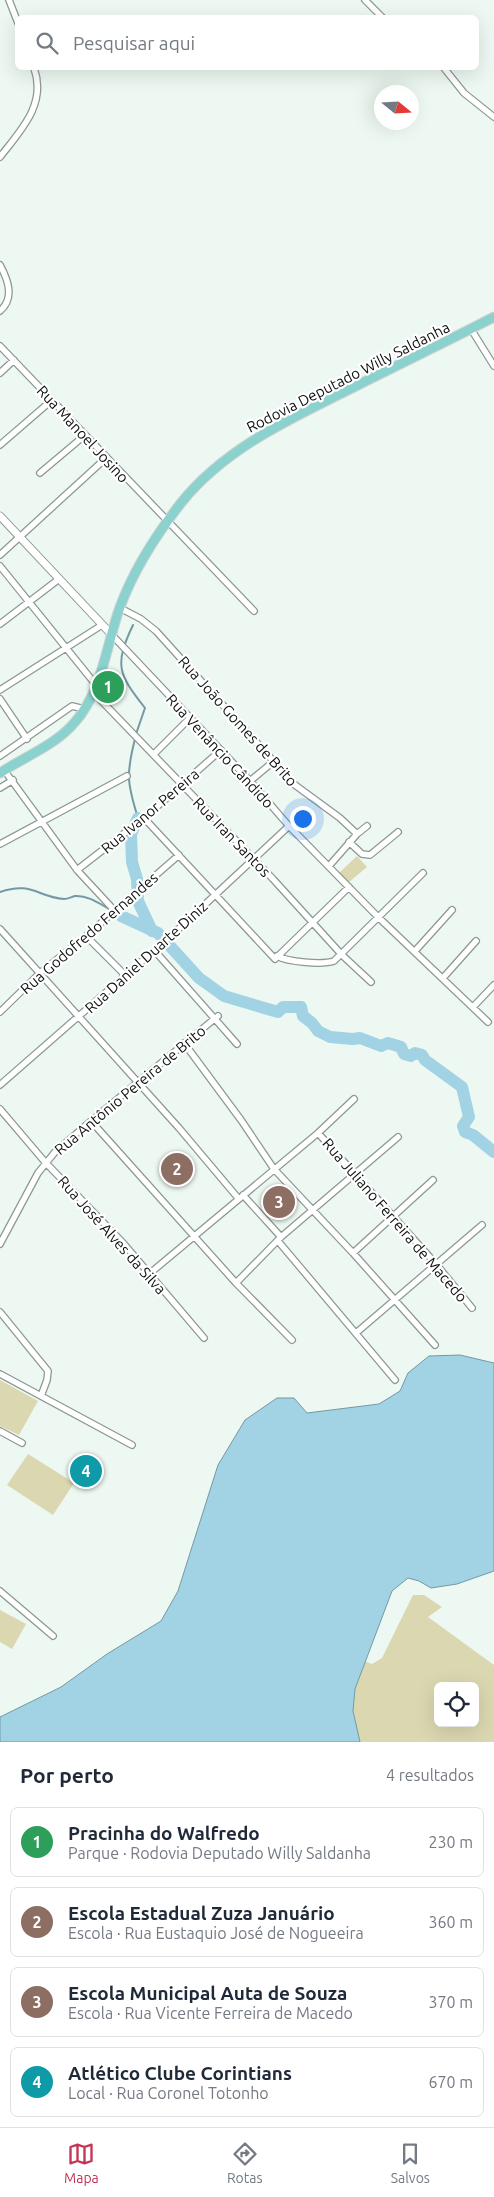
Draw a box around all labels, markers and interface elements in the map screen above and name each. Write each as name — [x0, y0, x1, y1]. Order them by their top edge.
search box — [15, 15, 479, 70]
icon: search — [33, 29, 61, 57]
text: Pesquisar aqui — [73, 32, 195, 54]
north arrow — [374, 85, 419, 130]
street label: Rodovia Deputado Willy Saldanha — [244, 318, 452, 436]
street label: Rua Manoel Josino — [34, 382, 132, 486]
street label: Rua João Gomes de Brito — [175, 653, 301, 789]
pin: 1 — [92, 668, 124, 706]
street label: Rua Venâncio Cândido — [163, 691, 277, 811]
street label: Rua Ivanor Pereira — [98, 765, 202, 857]
street label: Rua Iran Santos — [190, 794, 274, 880]
your location — [290, 806, 316, 832]
street label: Rua Godofredo Fernandes — [17, 869, 161, 997]
street label: Rua Daniel Duarte Diniz — [81, 898, 211, 1016]
street label: Rua Antônio Pereira de Brito — [51, 1022, 209, 1158]
street label: Rua Juliano Ferreira de Macedo — [319, 1135, 471, 1305]
pin: 2 — [161, 1150, 193, 1188]
street label: Rua José Alves da Silva — [55, 1172, 169, 1298]
pin: 3 — [263, 1183, 295, 1221]
pin: 4 — [70, 1452, 102, 1490]
map controls — [434, 1682, 479, 1727]
button: locate — [434, 1682, 479, 1727]
text: Por perto — [20, 1763, 114, 1787]
text: 4 resultados — [386, 1766, 474, 1784]
text: Pracinha do Walfredo — [68, 1822, 260, 1844]
text: 1 — [32, 1833, 42, 1851]
text: 230 m — [428, 1833, 473, 1851]
text: Parque · Rodovia Deputado Willy Saldanha — [68, 1844, 371, 1862]
text: Escola Estadual Zuza Januário — [68, 1902, 335, 1924]
text: 2 — [32, 1913, 42, 1931]
text: 360 m — [428, 1913, 473, 1931]
text: Escola · Rua Eustaquio José de Nogueeira — [68, 1924, 364, 1942]
text: Escola Municipal Auta de Souza — [68, 1982, 347, 2004]
text: 3 — [32, 1993, 42, 2011]
text: 370 m — [428, 1993, 473, 2011]
text: Escola · Rua Vicente Ferreira de Macedo — [68, 2004, 353, 2022]
text: Atlético Clube Corintians — [68, 2062, 292, 2084]
text: 4 — [32, 2073, 42, 2091]
text: 670 m — [428, 2073, 473, 2091]
text: Local · Rua Coronel Totonho — [68, 2084, 269, 2102]
tab: Mapa — [64, 2140, 99, 2186]
tab: Rotas — [227, 2140, 263, 2186]
tab: Salvos — [391, 2140, 430, 2186]

